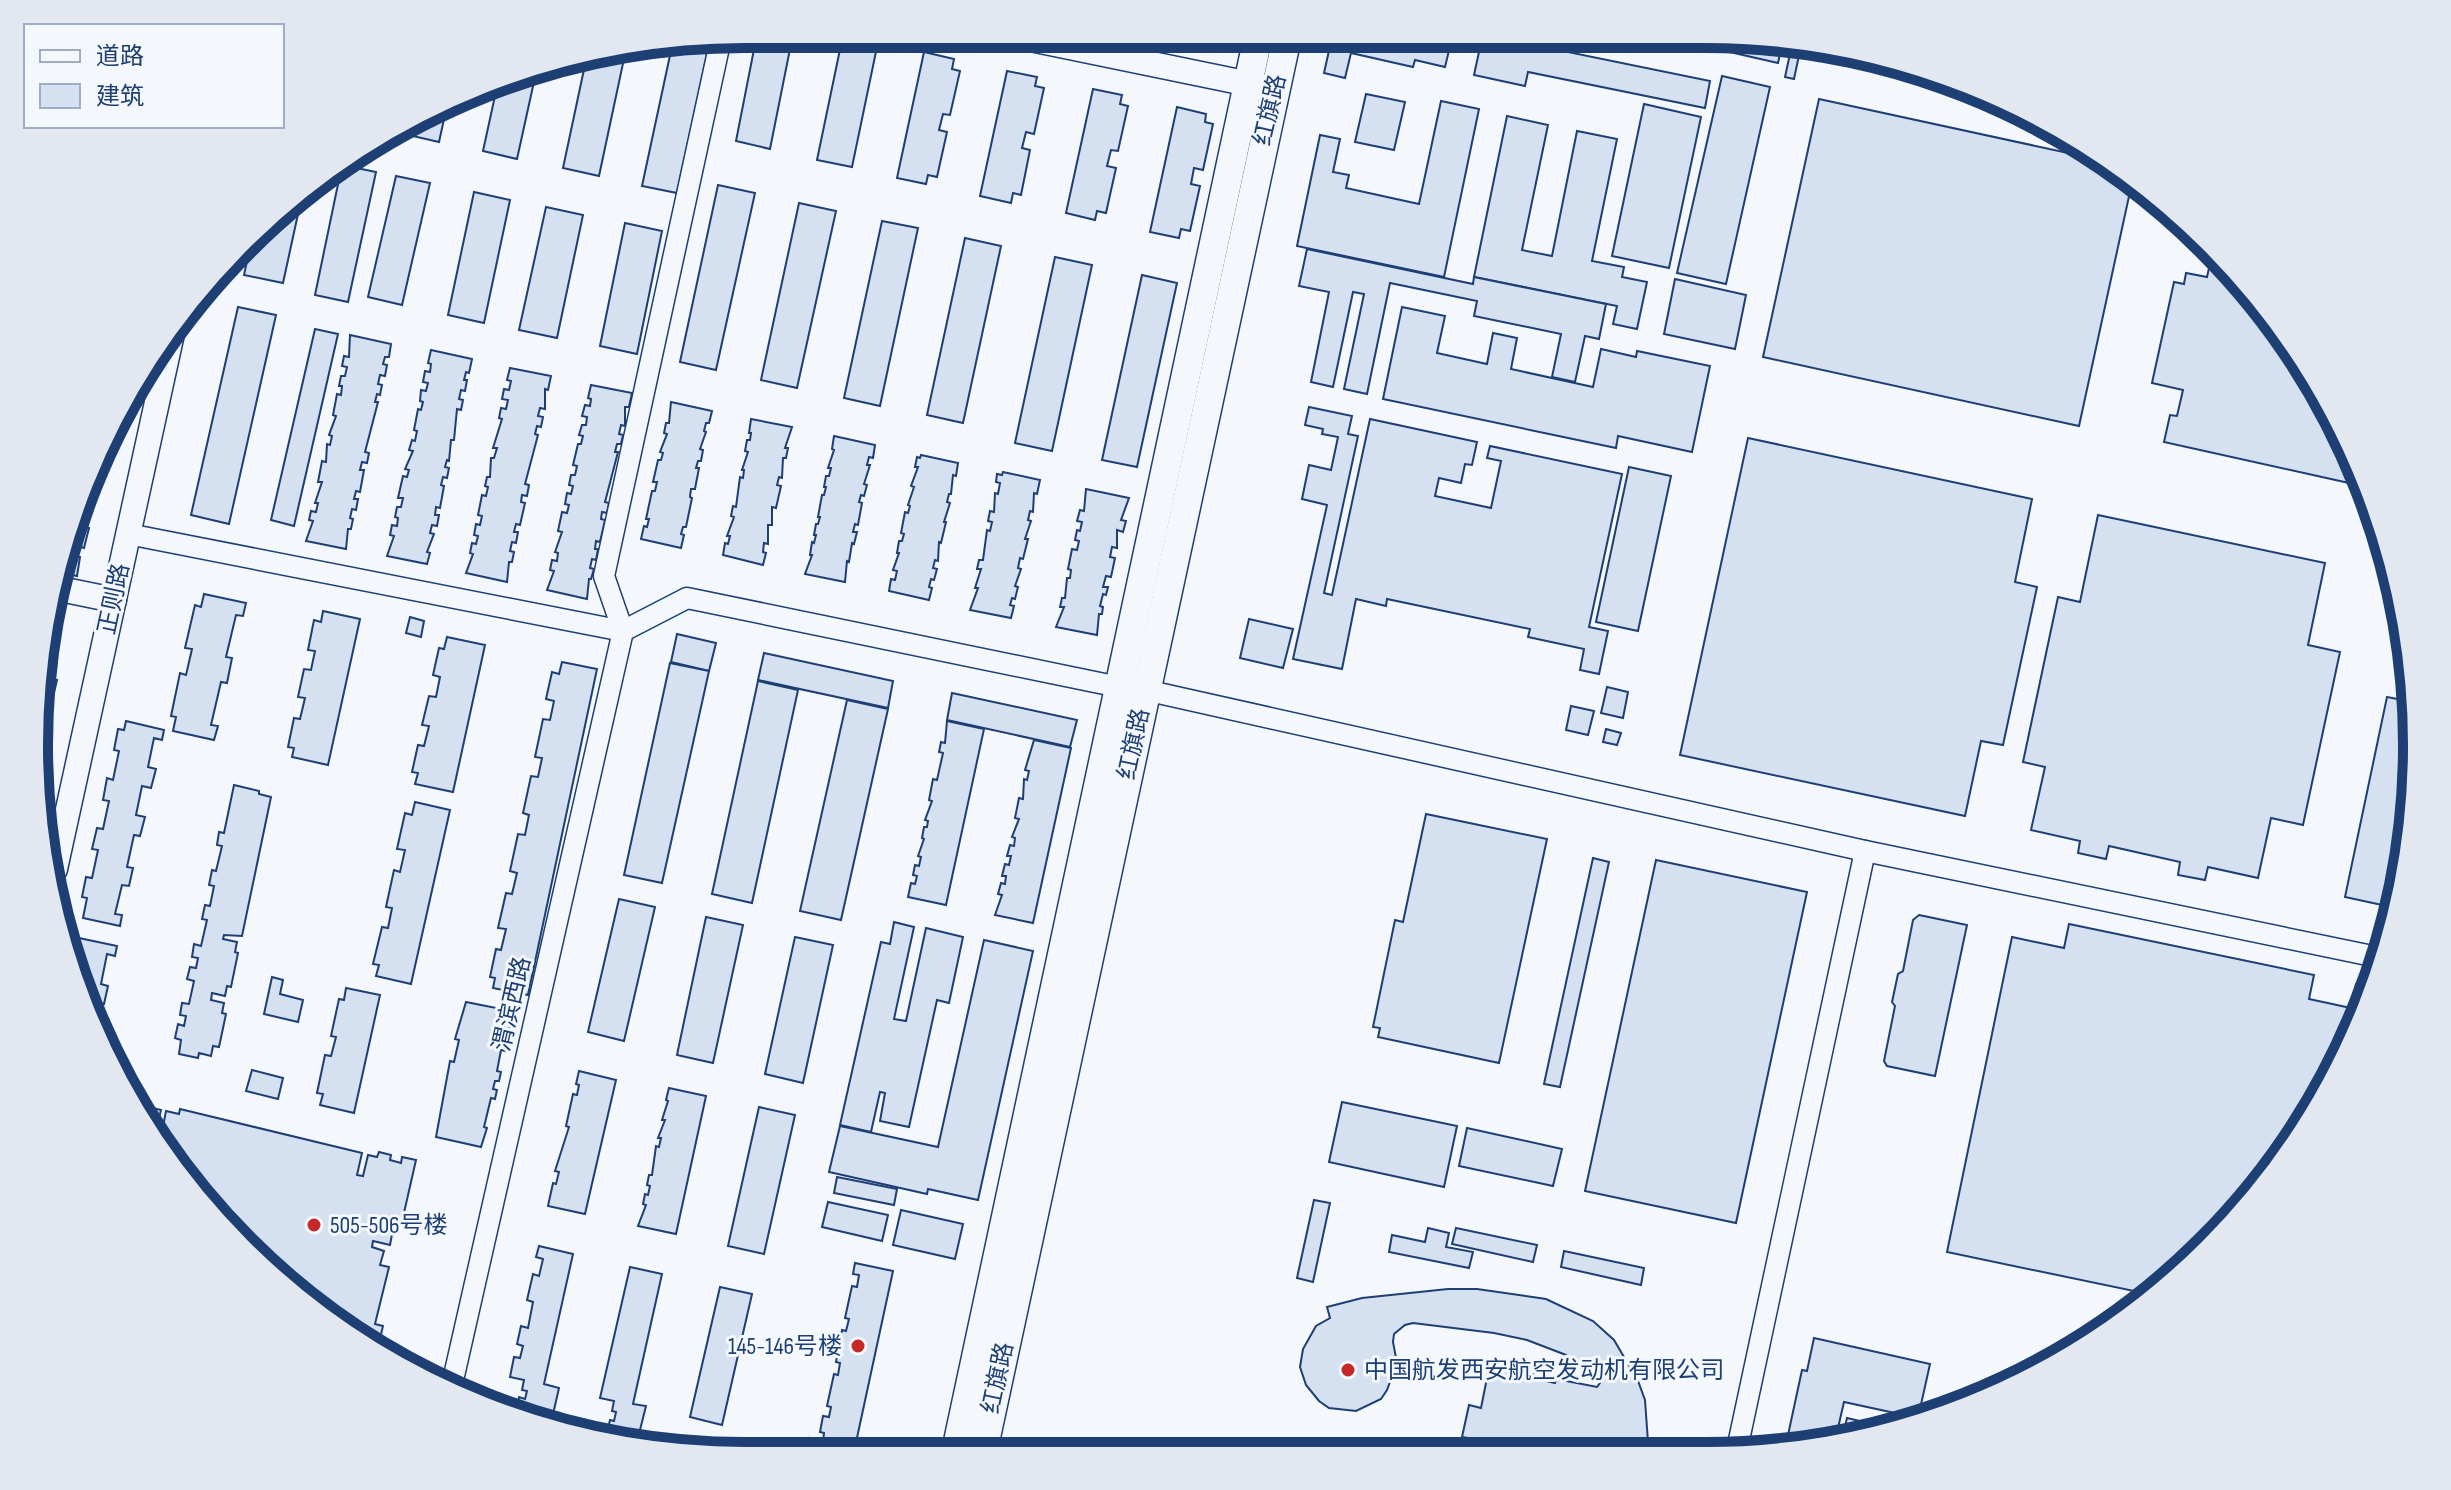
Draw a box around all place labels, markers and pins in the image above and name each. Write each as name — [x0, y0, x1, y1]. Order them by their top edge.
place label: 505-506号楼 — [330, 1211, 448, 1240]
marker: 505-506号楼 — [305, 1216, 323, 1234]
place label: 145-146号楼 — [728, 1332, 842, 1361]
marker: 145-146号楼 — [849, 1337, 867, 1355]
place label: 中国航发西安航空发动机有限公司 — [1364, 1356, 1724, 1385]
marker: 中国航发西安航空发动机有限公司 — [1339, 1361, 1357, 1379]

